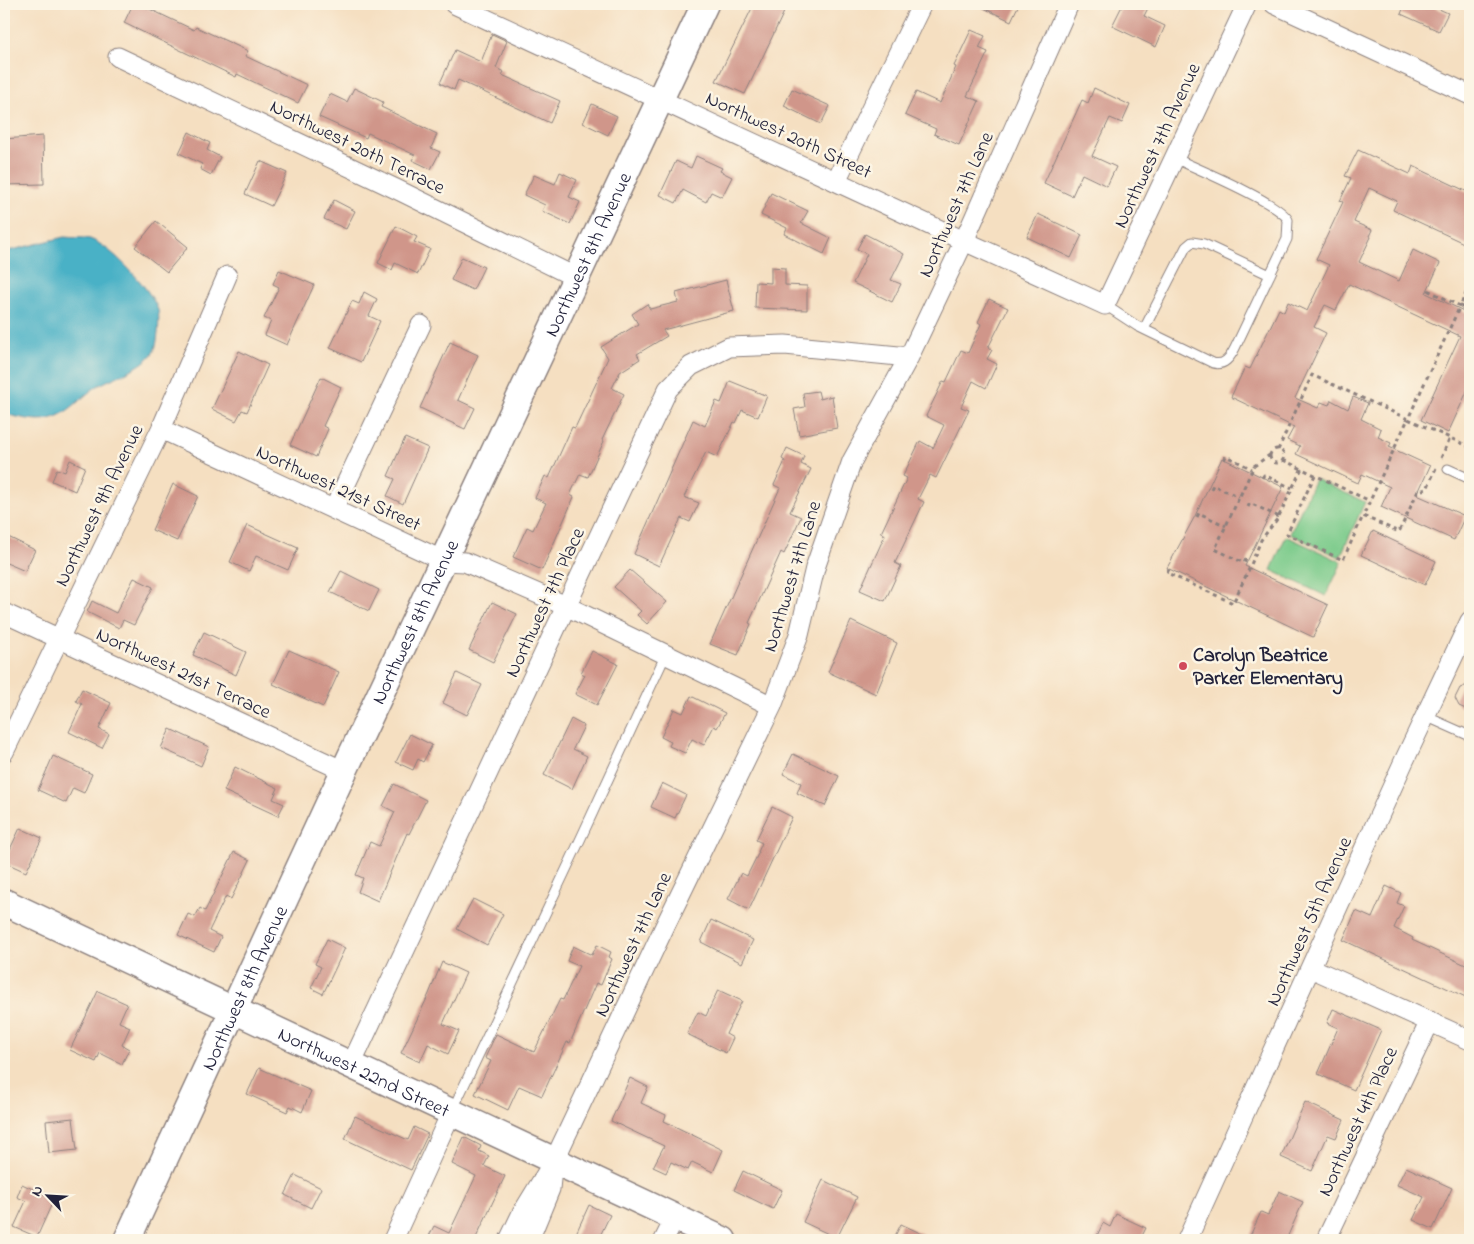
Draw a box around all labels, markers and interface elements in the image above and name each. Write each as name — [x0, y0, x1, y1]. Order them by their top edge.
street label: Northwest 7th Avenue — [1107, 59, 1209, 234]
street label: Northwest 20th Street — [700, 85, 876, 188]
street label: Northwest 20th Terrace — [264, 93, 449, 203]
street label: Northwest 7th Lane — [912, 127, 1002, 283]
street label: Northwest 8th Avenue — [538, 168, 641, 342]
street label: Northwest 9th Avenue — [48, 420, 152, 592]
street label: Northwest 21st Street — [251, 438, 425, 540]
street label: Northwest 7th Lane — [757, 497, 830, 656]
street label: Northwest 7th Place — [499, 523, 594, 683]
street label: Northwest 8th Avenue — [365, 535, 468, 710]
street label: Northwest 21st Terrace — [91, 621, 275, 728]
place label: Carolyn Beatrice Parker Elementary — [1193, 642, 1343, 695]
marker: Carolyn Beatrice Parker Elementary — [1177, 660, 1189, 672]
street label: Northwest 5th Avenue — [1260, 833, 1361, 1011]
street label: Northwest 7th Lane — [588, 868, 681, 1022]
street label: Northwest 8th Avenue — [195, 901, 297, 1076]
street label: Northwest 22nd Street — [272, 1021, 454, 1127]
street label: Northwest 4th Place — [1312, 1042, 1407, 1202]
north arrow — [22, 1172, 72, 1222]
text: N — [26, 1182, 49, 1200]

